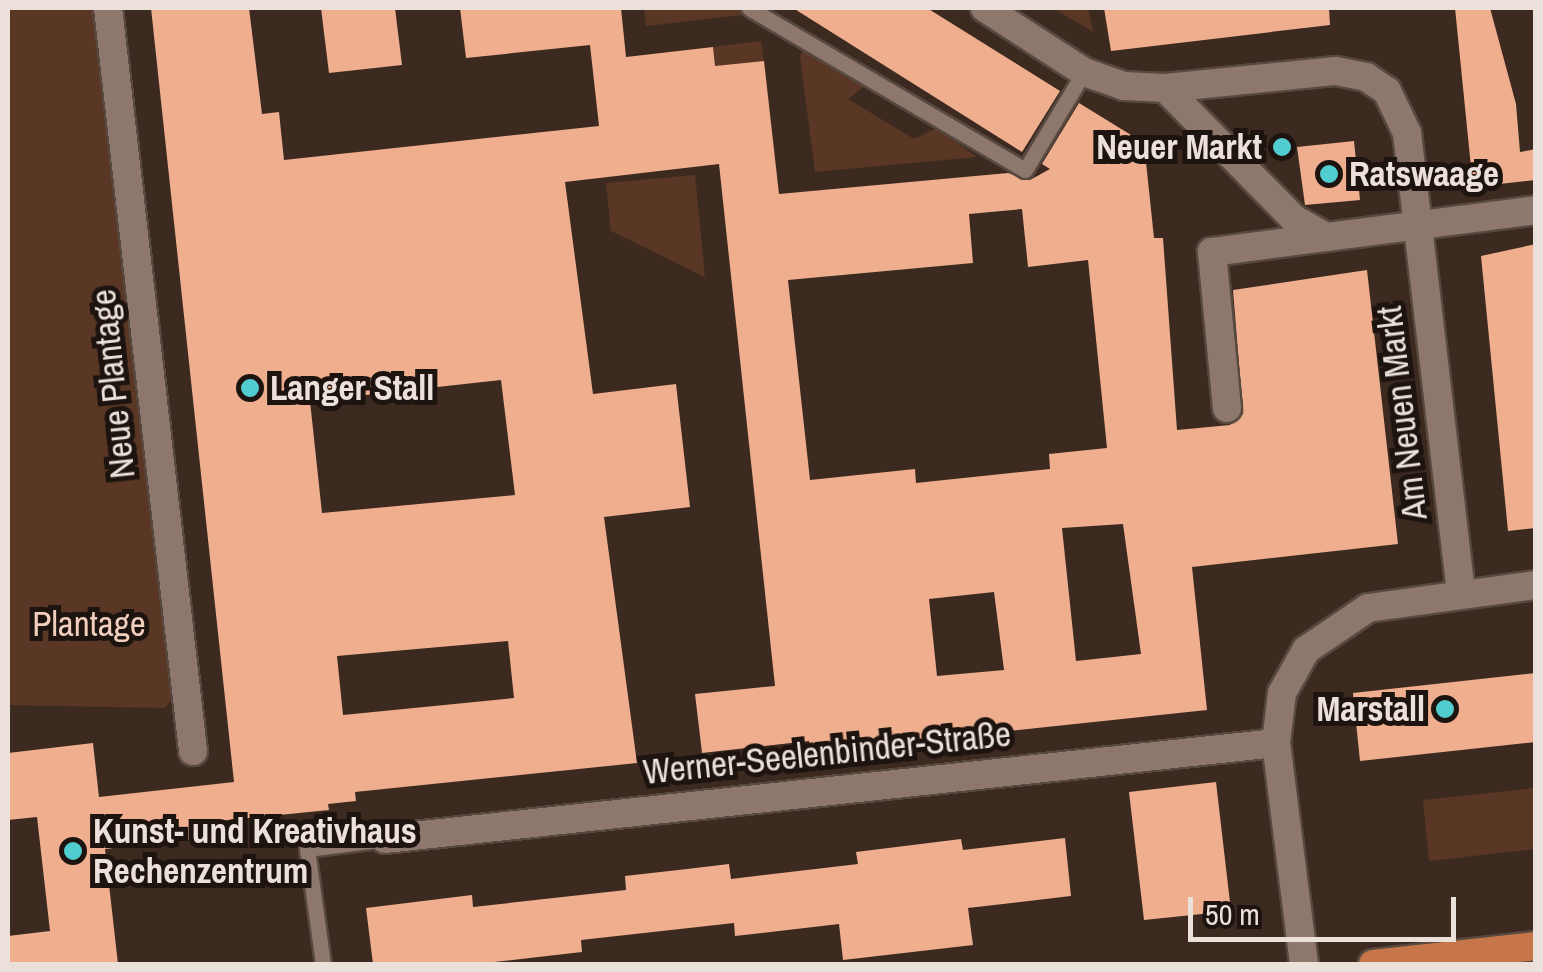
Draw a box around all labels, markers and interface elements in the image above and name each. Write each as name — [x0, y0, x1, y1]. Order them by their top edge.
place label: Neuer Markt — [1096, 126, 1262, 168]
marker: Neuer Markt — [1271, 136, 1293, 158]
place label: Ratswaage — [1349, 153, 1499, 195]
marker: Ratswaage — [1318, 163, 1340, 185]
street label: Neue Plantage — [82, 287, 144, 481]
street label: Am Neuen Markt — [1368, 304, 1436, 522]
place label: Langer Stall — [270, 367, 434, 409]
marker: Langer Stall — [239, 377, 261, 399]
park label: Plantage — [32, 603, 146, 645]
place label: Marstall — [1317, 688, 1425, 730]
marker: Marstall — [1434, 698, 1456, 720]
street label: Werner-Seelenbinder-Straße — [641, 713, 1013, 793]
place label: Kunst- und Kreativhaus Rechenzentrum — [93, 810, 417, 892]
marker: Kunst- und Kreativhaus Rechenzentrum — [62, 840, 84, 862]
scale bar — [1193, 877, 1460, 939]
text: 50 m — [1205, 894, 1260, 934]

